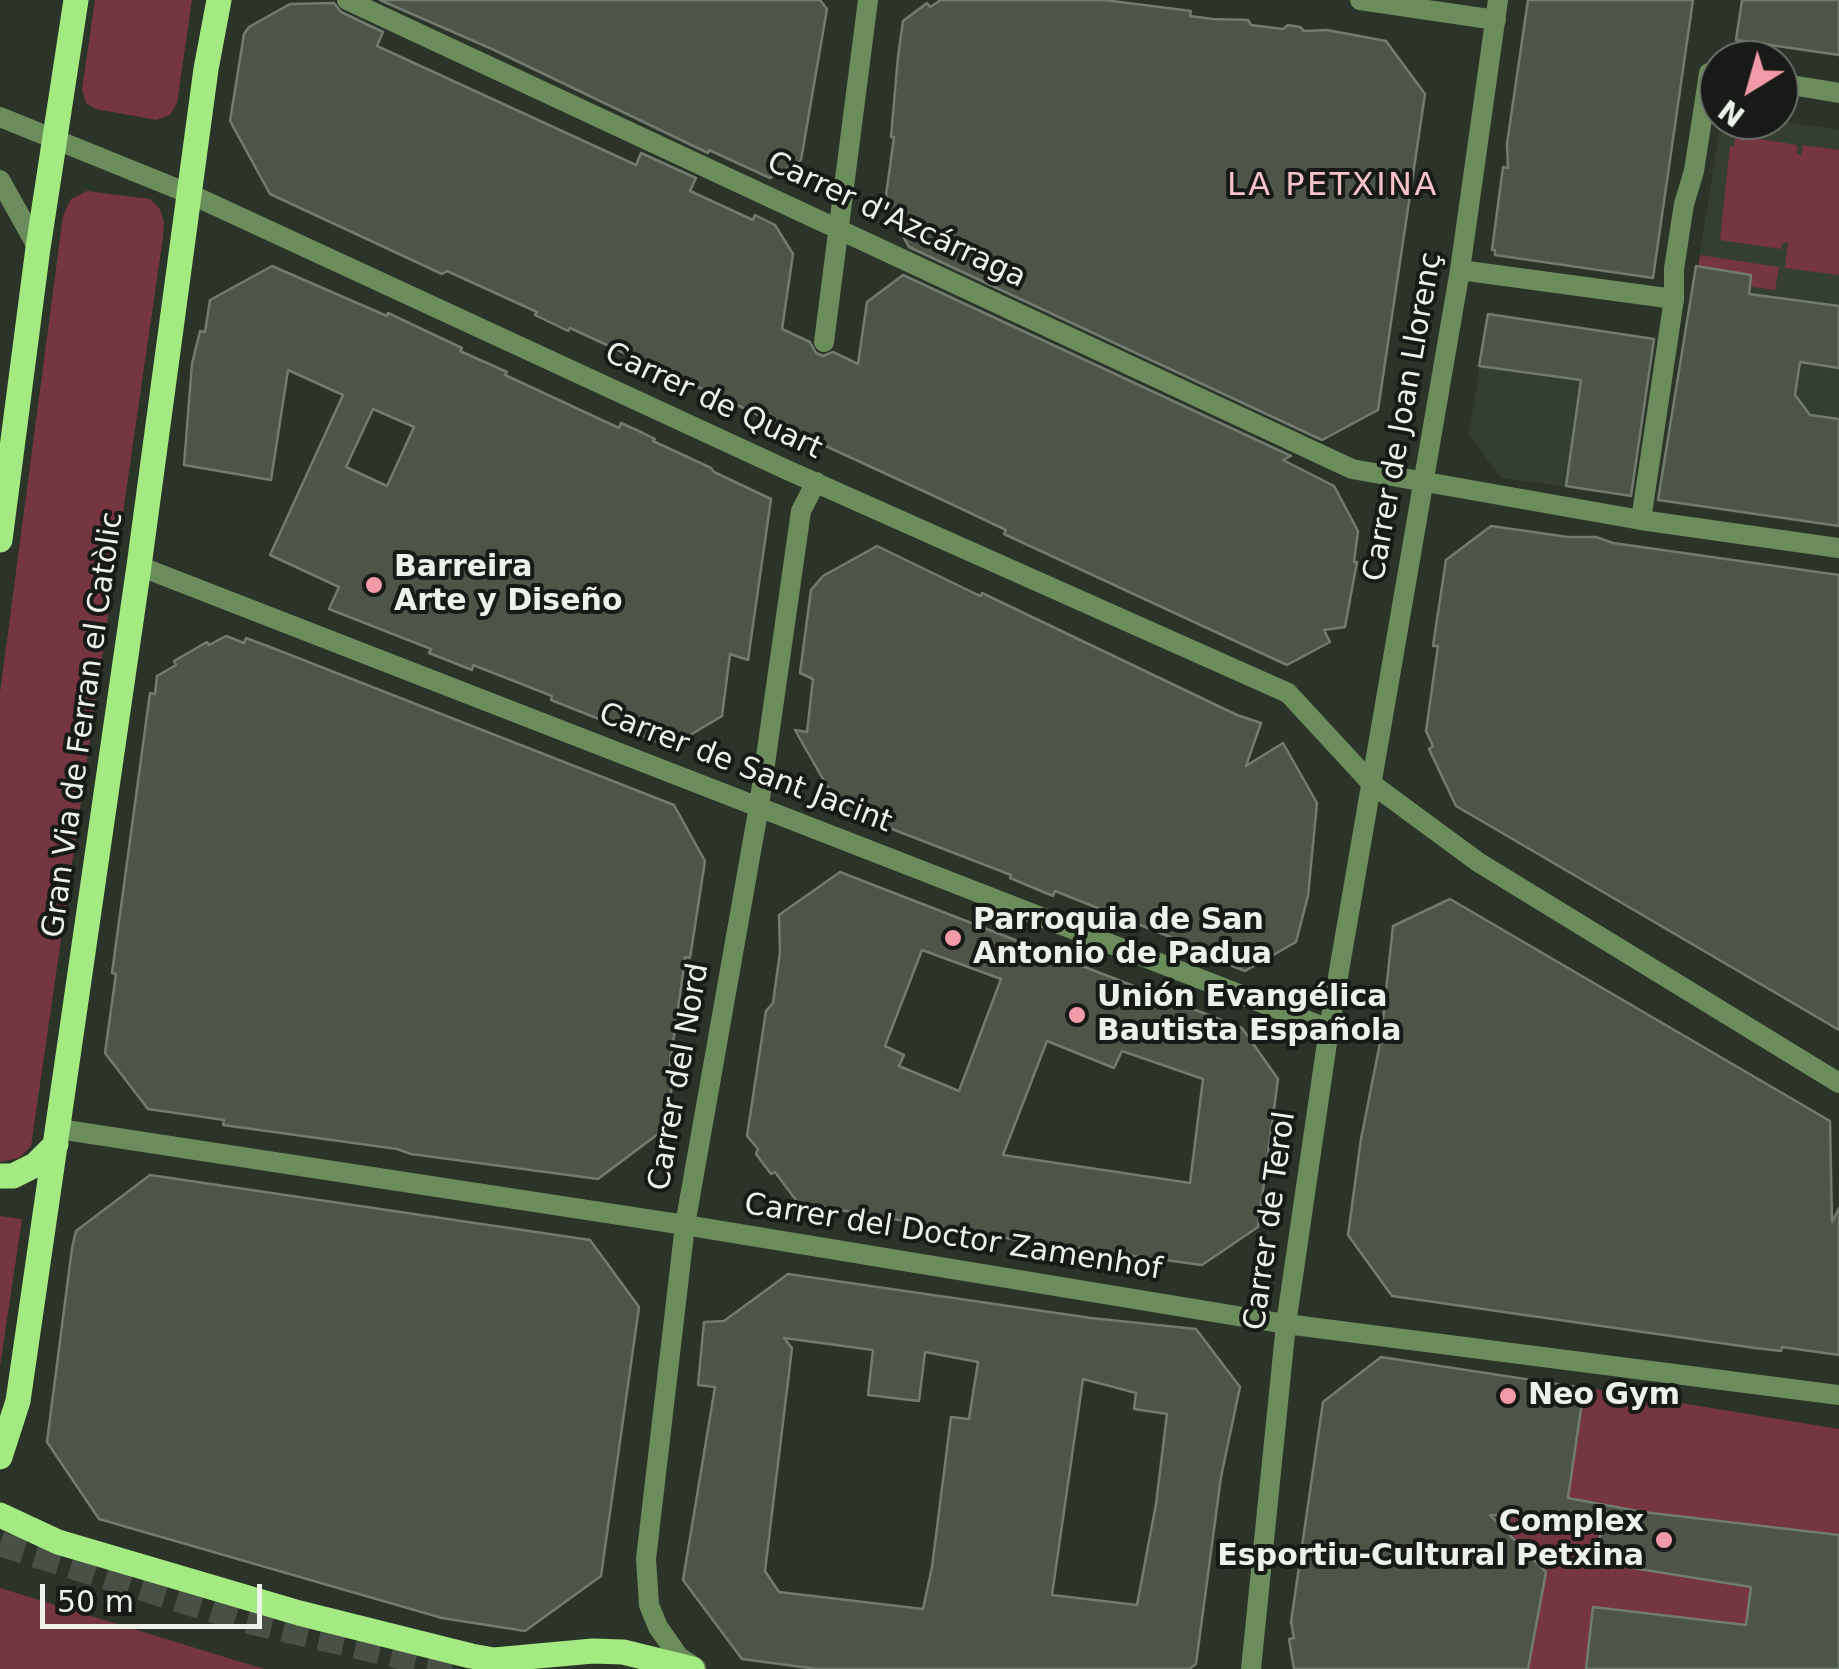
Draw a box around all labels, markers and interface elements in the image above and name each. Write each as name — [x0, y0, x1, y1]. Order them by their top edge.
north arrow — [1699, 40, 1799, 140]
text: N — [1713, 93, 1751, 133]
street label: Carrer d'Azcárraga — [761, 145, 1031, 297]
district label: LA PETXINA — [1227, 168, 1439, 206]
street label: Carrer de Joan Llorenç — [1357, 250, 1451, 584]
street label: Carrer de Quart — [599, 336, 827, 468]
street label: Gran Via de Ferran el Catòlic — [36, 510, 132, 940]
place label: Barreira Arte y Diseño — [394, 550, 623, 620]
marker: Barreira Arte y Diseño — [363, 574, 385, 596]
street label: Carrer de Sant Jacint — [593, 697, 897, 841]
place label: Parroquia de San Antonio de Padua — [973, 903, 1272, 974]
marker: Parroquia de San Antonio de Padua — [942, 927, 964, 949]
street label: Carrer del Nord — [642, 961, 718, 1193]
place label: Unión Evangélica Bautista Española — [1097, 980, 1402, 1050]
marker: Unión Evangélica Bautista Española — [1066, 1004, 1088, 1026]
street label: Carrer de Terol — [1238, 1109, 1304, 1333]
street label: Carrer del Doctor Zamenhof — [742, 1187, 1164, 1289]
place label: Neo Gym — [1528, 1378, 1680, 1414]
marker: Neo Gym — [1497, 1385, 1519, 1407]
place label: Complex Esportiu-Cultural Petxina — [1217, 1505, 1644, 1576]
marker: Complex Esportiu-Cultural Petxina — [1653, 1529, 1675, 1551]
scale bar — [45, 1564, 268, 1626]
text: 50 m — [57, 1584, 134, 1619]

